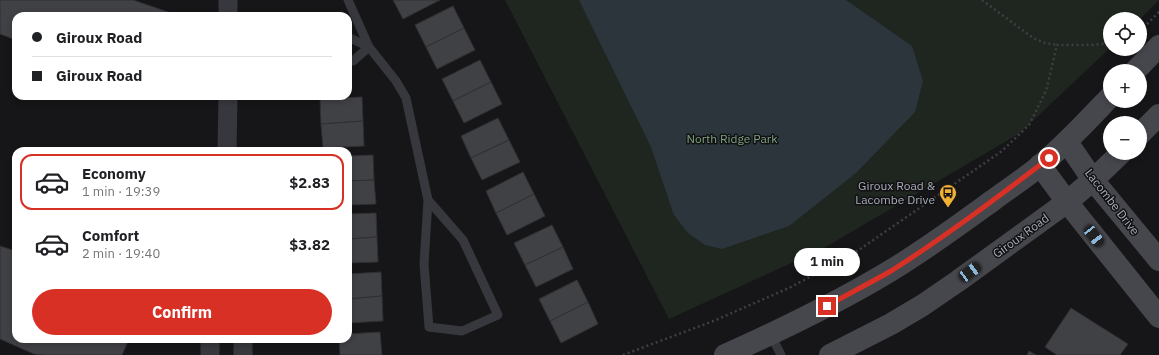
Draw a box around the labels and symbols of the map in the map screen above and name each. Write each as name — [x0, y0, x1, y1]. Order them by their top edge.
park label: North Ridge Park — [686, 131, 778, 146]
route start — [1040, 149, 1058, 167]
street label: Lacombe Drive — [1082, 166, 1143, 238]
place label: Giroux Road & Lacombe Drive — [855, 178, 936, 207]
bus stop icon: Giroux Road & Lacombe Drive — [938, 183, 958, 208]
street label: Giroux Road — [990, 210, 1052, 261]
car — [1082, 223, 1106, 249]
callout: 1 min — [794, 248, 860, 276]
car — [957, 260, 983, 284]
route end — [818, 297, 836, 315]

